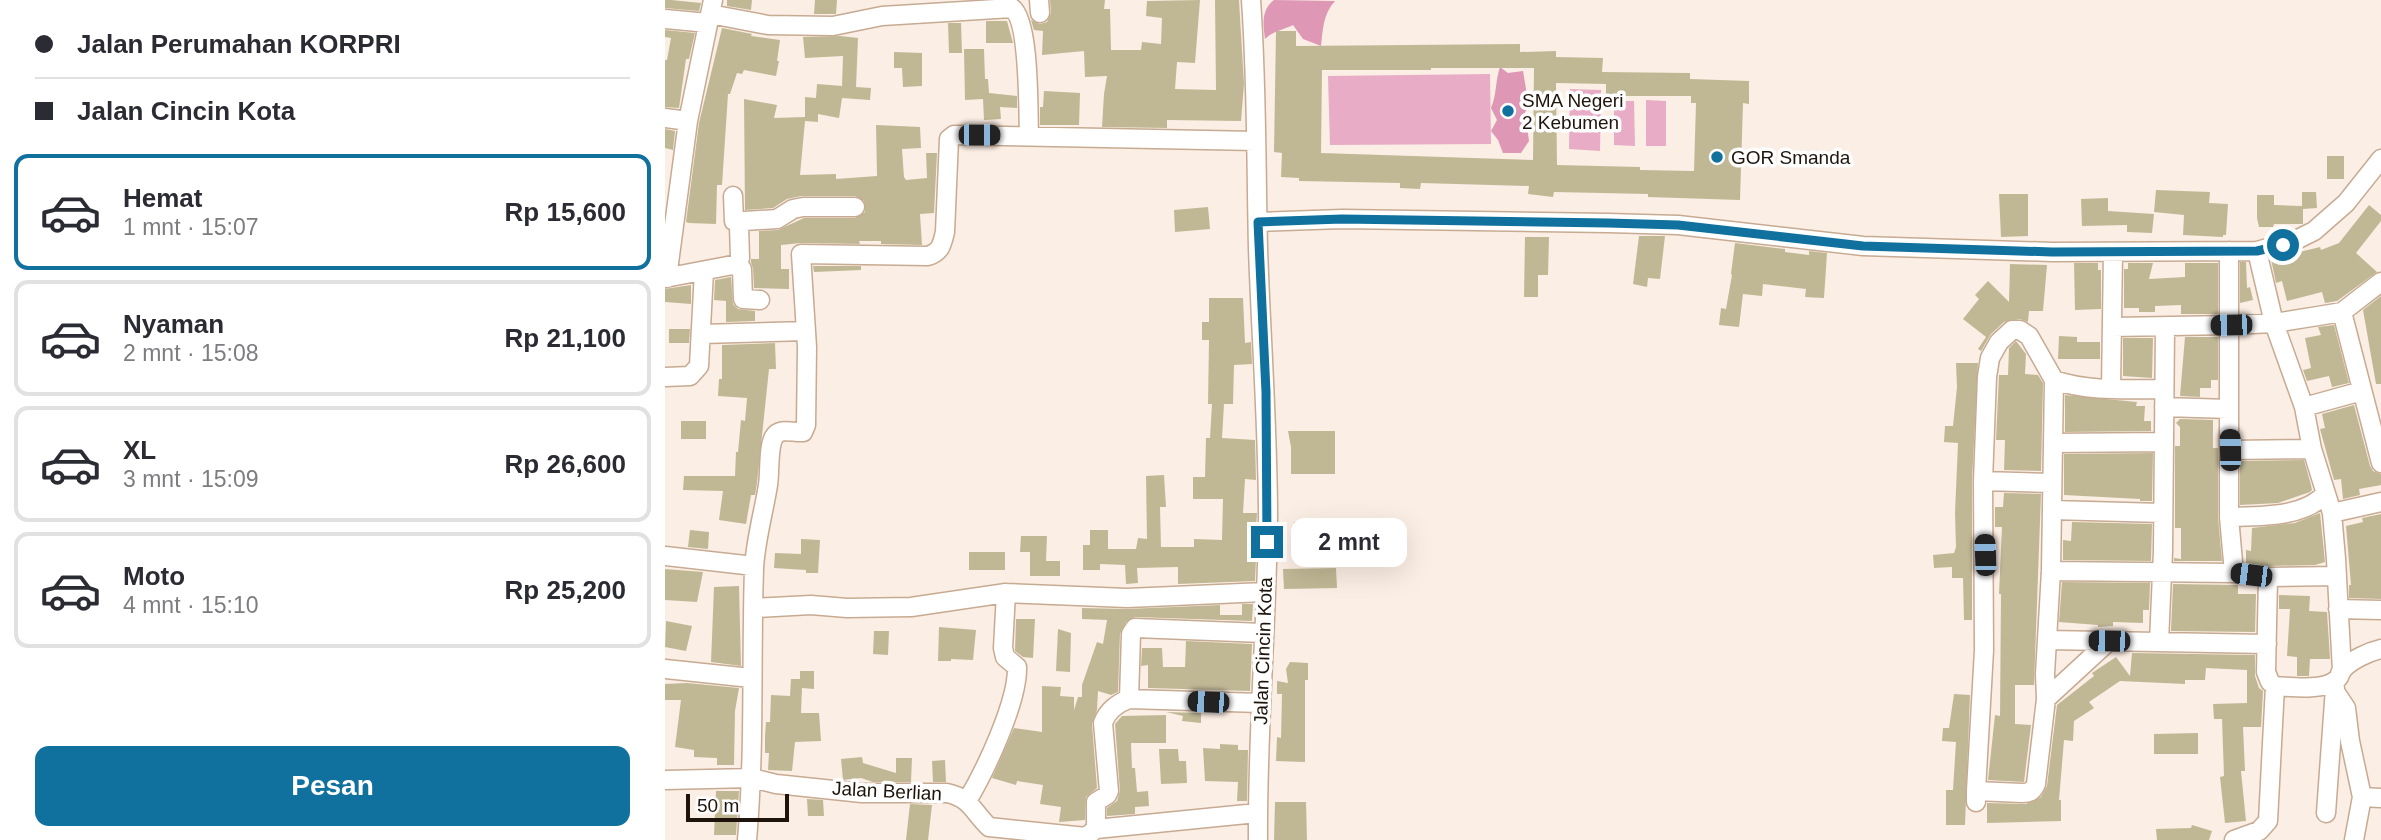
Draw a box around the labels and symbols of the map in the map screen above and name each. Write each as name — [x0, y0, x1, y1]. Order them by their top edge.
place label: SMA Negeri 2 Kebumen — [1522, 90, 1623, 133]
marker: SMA Negeri 2 Kebumen — [1500, 103, 1516, 119]
car — [959, 125, 1001, 146]
place label: GOR Smanda — [1731, 147, 1851, 168]
marker: GOR Smanda — [1709, 149, 1725, 165]
route start — [2267, 229, 2299, 261]
car — [2210, 314, 2253, 336]
car — [2220, 429, 2241, 471]
callout: 2 mnt — [1291, 518, 1407, 566]
route end — [1251, 526, 1283, 558]
car — [1974, 534, 1997, 576]
car — [2229, 562, 2274, 588]
street label: Jalan Cincin Kota — [1250, 576, 1276, 725]
car — [2088, 630, 2131, 652]
car — [1187, 691, 1230, 713]
street label: Jalan Berlian — [832, 778, 942, 804]
scale bar — [686, 791, 789, 823]

